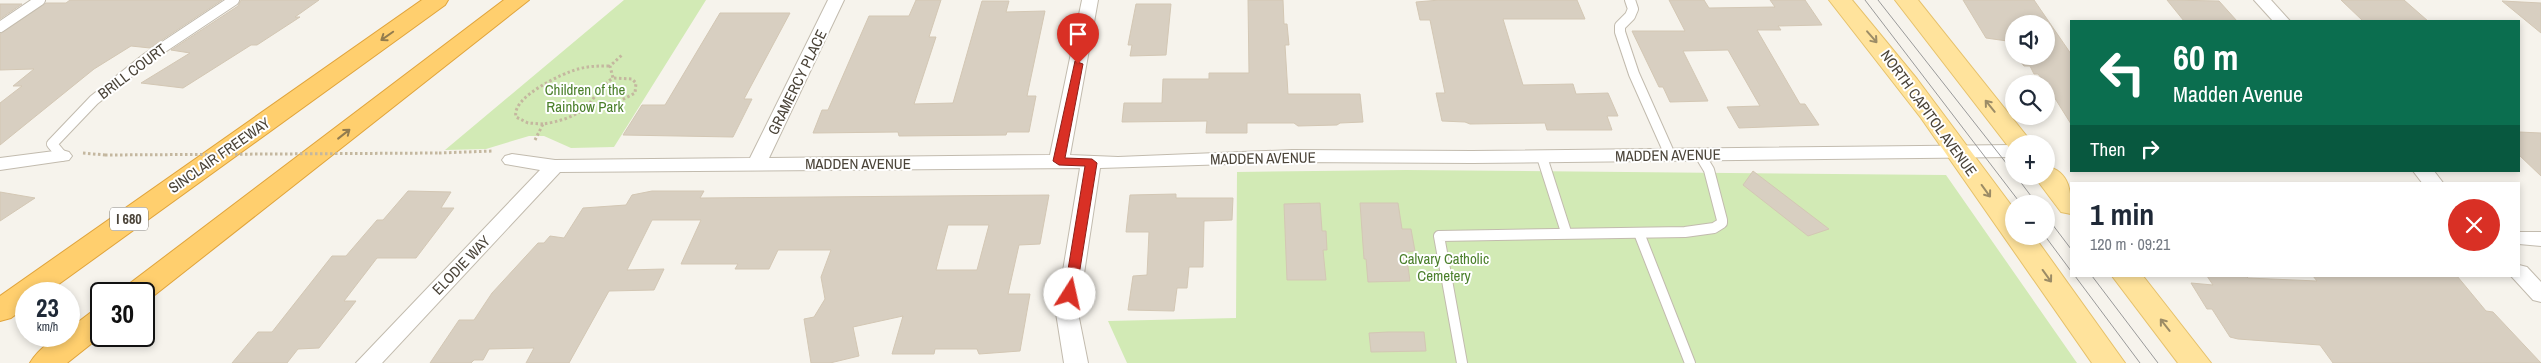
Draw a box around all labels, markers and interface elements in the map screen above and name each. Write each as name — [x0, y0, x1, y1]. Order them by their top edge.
pin — [1057, 13, 1099, 64]
map controls — [2005, 15, 2055, 245]
button: sound — [2005, 15, 2055, 65]
icon: arrive — [1064, 20, 1092, 48]
street label: GRAMERCY PLACE — [762, 26, 832, 138]
one-way arrow — [1866, 30, 1877, 43]
one-way arrow — [380, 31, 394, 41]
text: 60 m — [2173, 34, 2238, 81]
street label: BRILL COURT — [93, 38, 171, 104]
icon: left — [2090, 40, 2155, 105]
street label: NORTH CAPITOL AVENUE — [1876, 46, 1982, 180]
button: search — [2005, 75, 2055, 125]
park label: Children of the Rainbow Park — [545, 79, 626, 117]
text: Madden Avenue — [2173, 79, 2303, 109]
one-way arrow — [1985, 99, 1996, 112]
street label: SINCLAIR FREEWAY — [164, 112, 275, 198]
one-way arrow — [337, 128, 350, 139]
button: + — [2005, 135, 2055, 185]
icon: right — [2136, 135, 2164, 163]
text: Then — [2090, 136, 2126, 162]
street label: MADDEN AVENUE — [1615, 144, 1721, 166]
street label: MADDEN AVENUE — [1210, 147, 1316, 169]
street label: MADDEN AVENUE — [805, 153, 911, 174]
one-way arrow — [1981, 183, 1991, 197]
text: 1 min — [2090, 194, 2154, 234]
button: − — [2005, 195, 2055, 245]
button: close — [2448, 199, 2500, 251]
road number: I 680 — [110, 208, 148, 230]
street label: ELODIE WAY — [427, 230, 495, 299]
text: 120 m · 09:21 — [2090, 233, 2170, 255]
park label: Calvary Catholic Cemetery — [1399, 248, 1489, 286]
position arrow — [1043, 267, 1095, 319]
one-way arrow — [2042, 269, 2052, 283]
speed limit sign: 30 — [90, 282, 155, 347]
text: 23 — [36, 291, 59, 325]
text: km/h — [37, 319, 58, 335]
one-way arrow — [2159, 319, 2170, 332]

